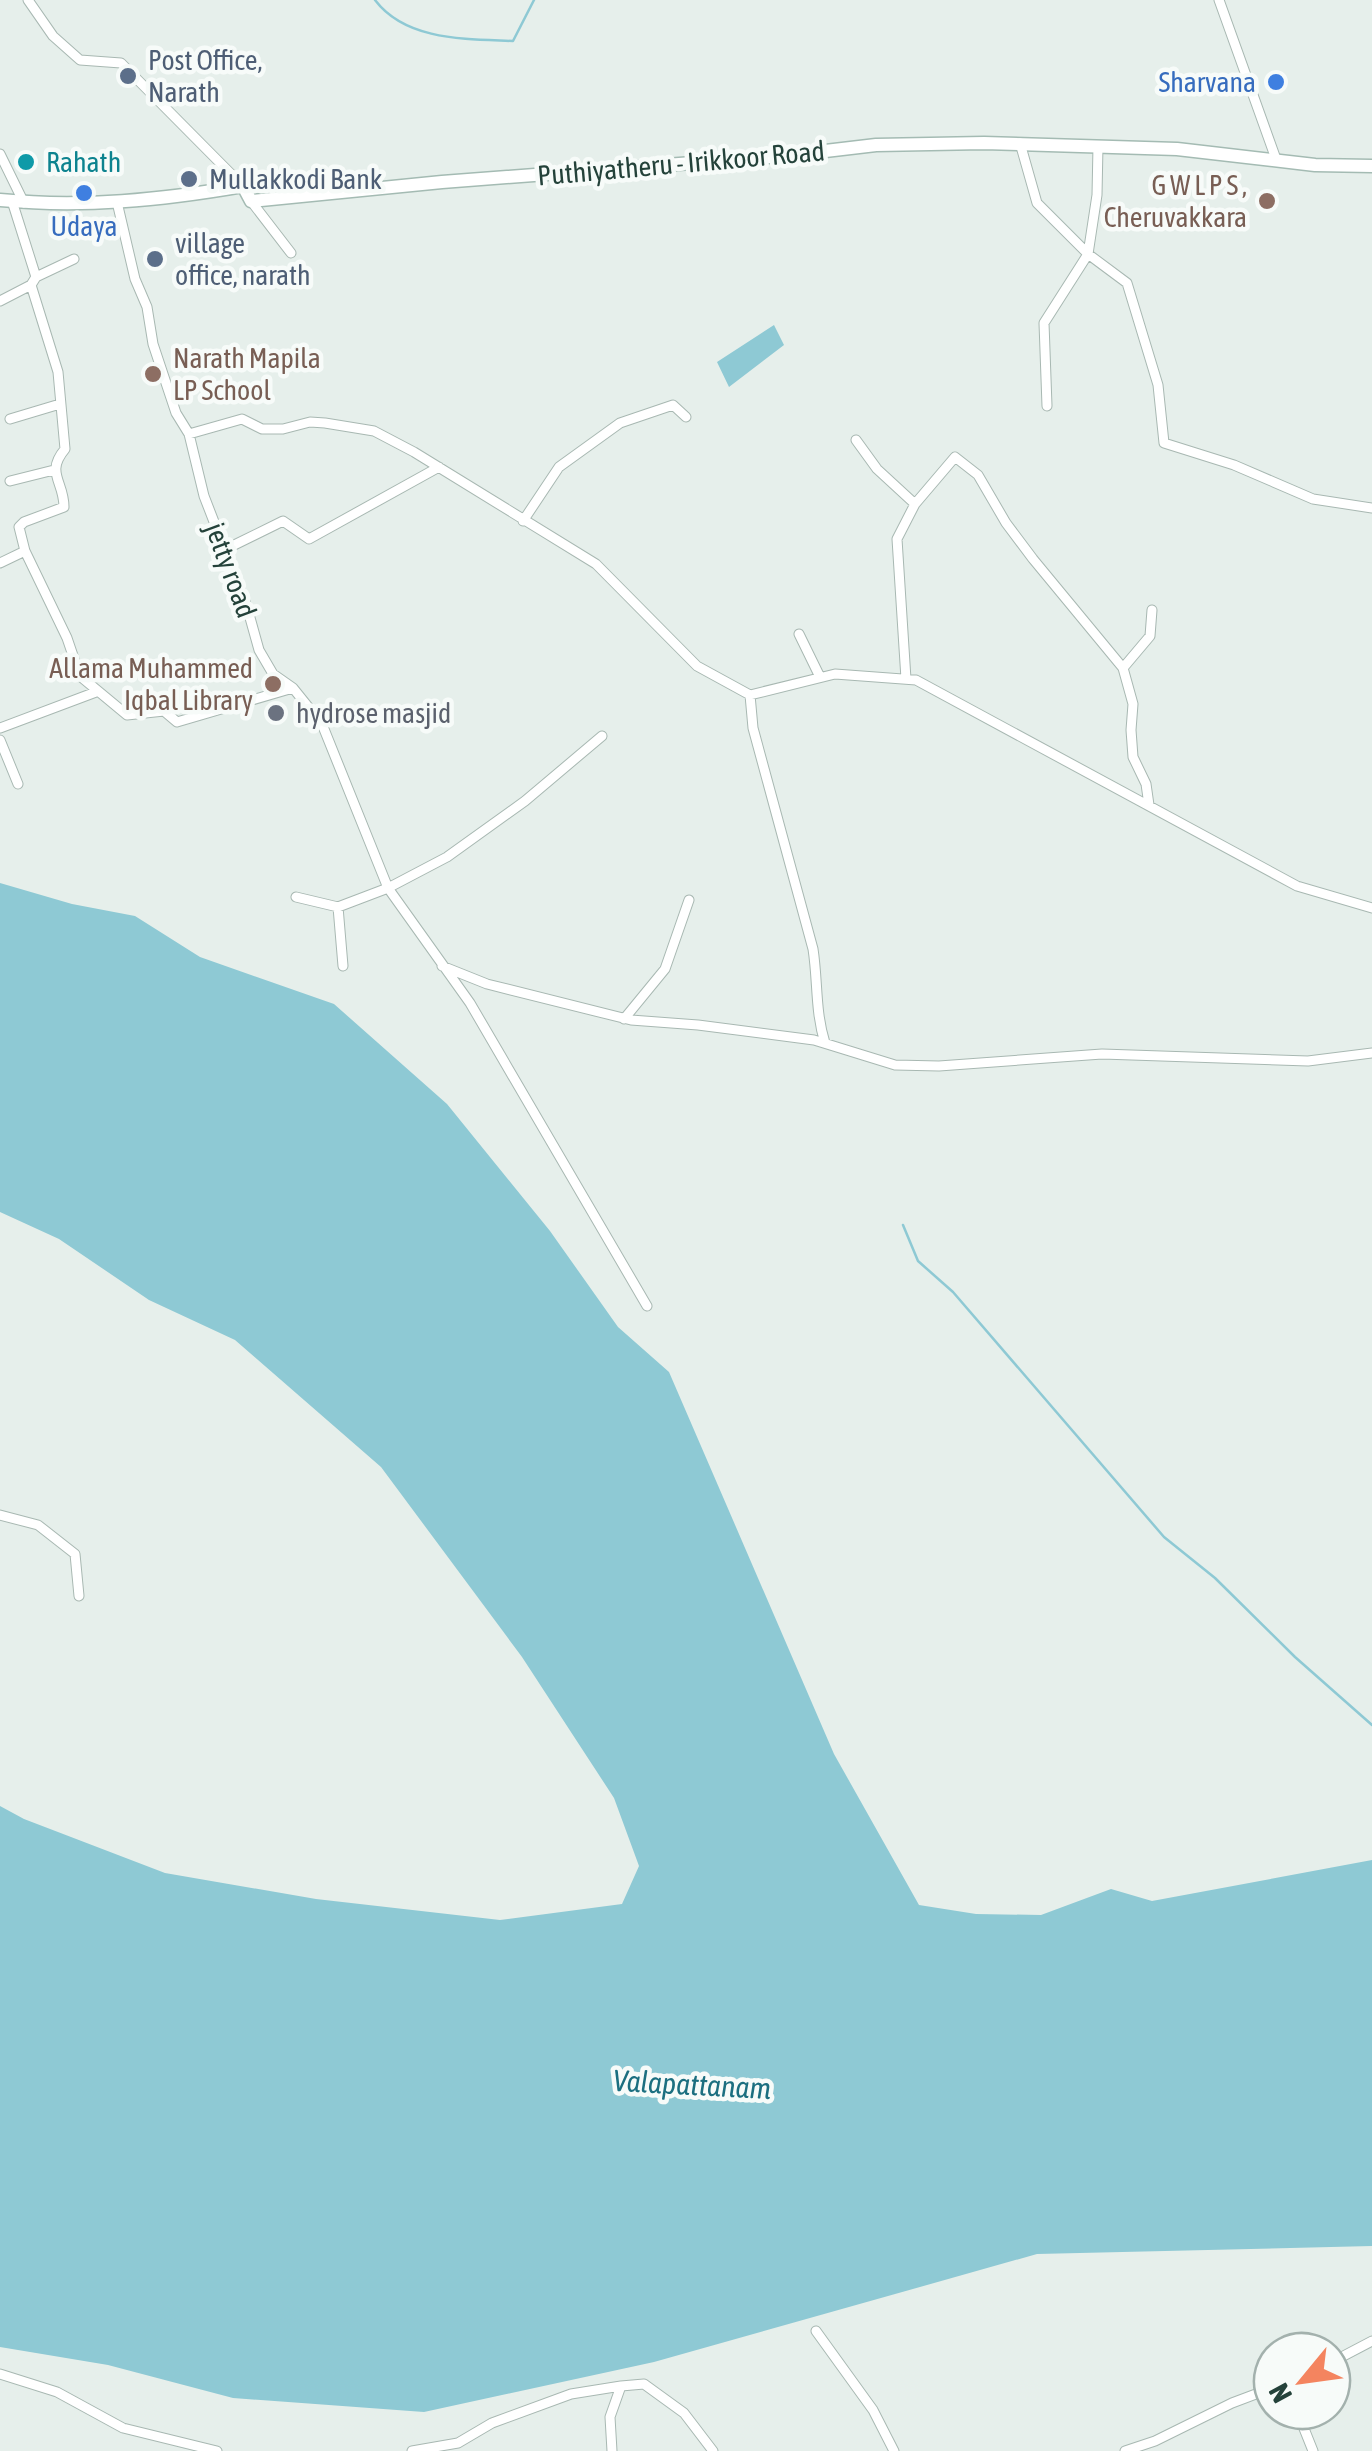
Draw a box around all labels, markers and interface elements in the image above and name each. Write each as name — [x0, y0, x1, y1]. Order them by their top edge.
place label: Post Office, Narath — [148, 44, 262, 108]
marker: Post Office, Narath — [117, 65, 139, 87]
place label: Sharvana — [1159, 66, 1256, 98]
marker: Sharvana — [1265, 71, 1287, 93]
street label: Puthiyatheru - Irikkoor Road — [536, 135, 826, 191]
place label: Rahath — [46, 146, 121, 178]
marker: Rahath — [15, 151, 37, 173]
place label: Mullakkodi Bank — [209, 163, 382, 195]
marker: Mullakkodi Bank — [178, 168, 200, 190]
place label: G W L P S , Cheruvakkara — [1104, 169, 1247, 233]
marker: Udaya — [73, 182, 95, 204]
marker: G W L P S , Cheruvakkara — [1256, 190, 1278, 212]
place label: Udaya — [50, 210, 118, 242]
place label: village office, narath — [175, 227, 311, 291]
marker: village office, narath — [144, 248, 166, 270]
place label: Narath Mapila LP School — [173, 342, 321, 406]
marker: Narath Mapila LP School — [142, 363, 164, 385]
street label: jetty road — [199, 517, 263, 622]
place label: Allama Muhammed Iqbal Library — [49, 652, 253, 716]
marker: Allama Muhammed Iqbal Library — [262, 673, 284, 695]
place label: hydrose masjid — [296, 697, 451, 729]
marker: hydrose masjid — [265, 702, 287, 724]
water label: Valapattanam — [612, 2063, 772, 2105]
north arrow — [1252, 2331, 1352, 2431]
text: N — [1262, 2378, 1298, 2408]

